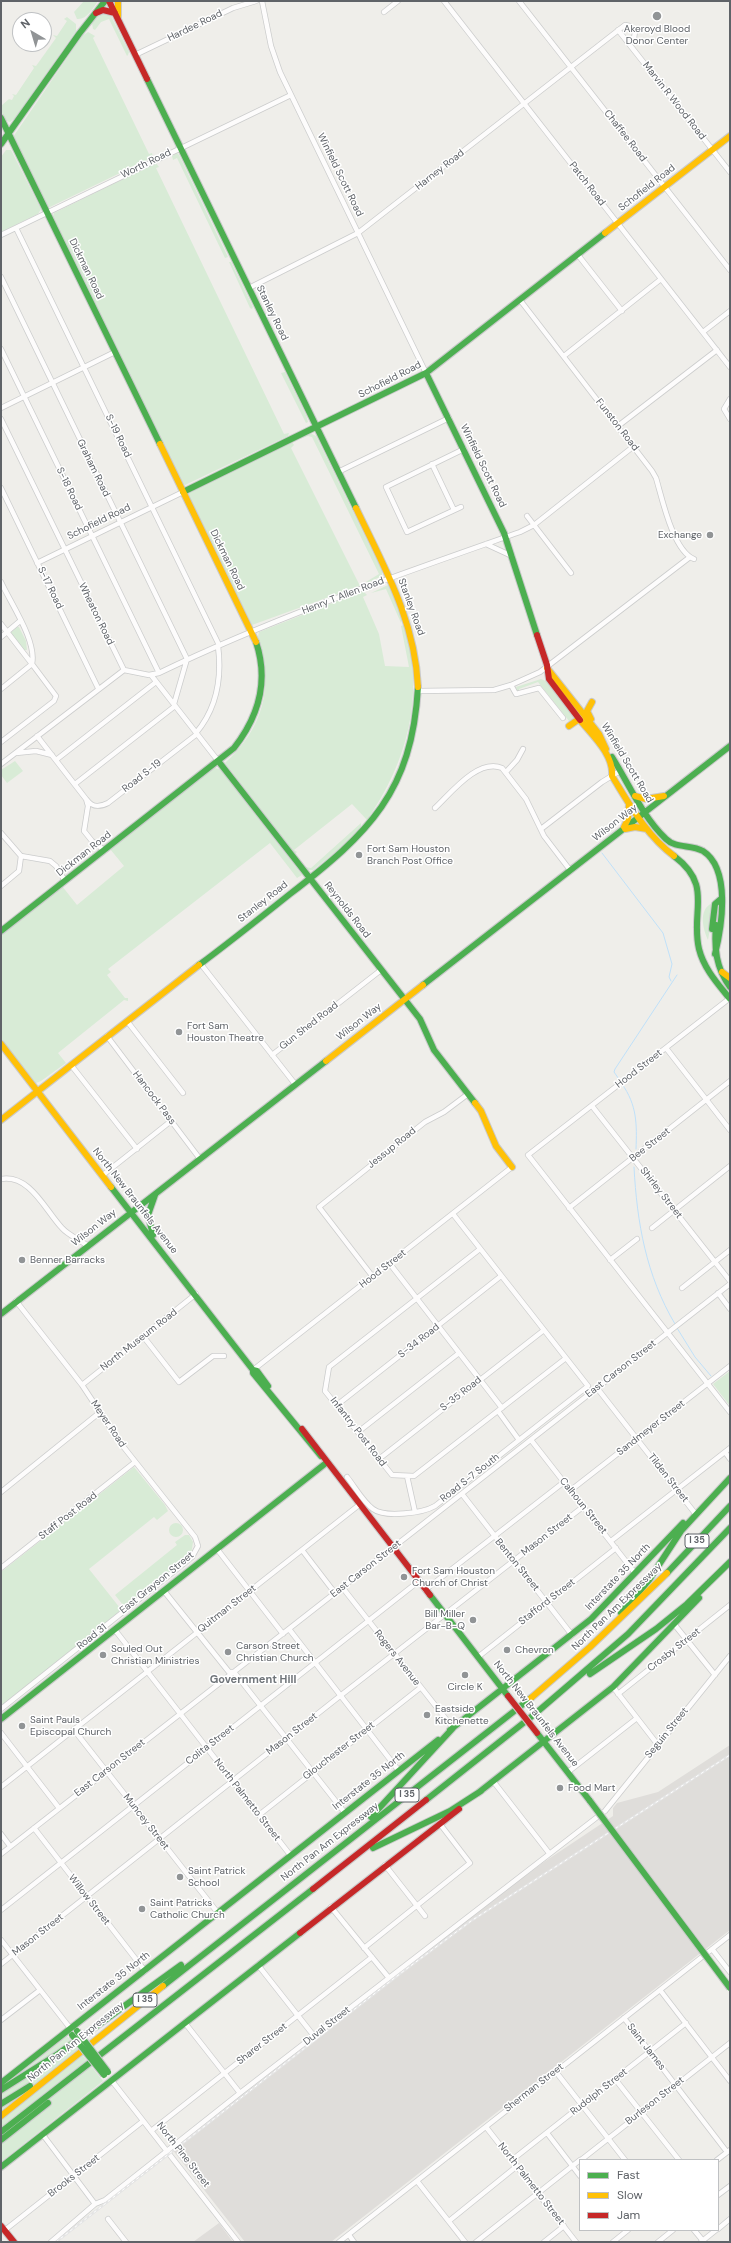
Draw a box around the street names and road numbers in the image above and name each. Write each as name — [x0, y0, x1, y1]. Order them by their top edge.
street label: Hardee Road — [166, 8, 224, 44]
street label: Marvin R Wood Road — [640, 60, 708, 142]
street label: Chaffee Road — [601, 108, 649, 164]
street label: Winfield Scott Road — [315, 131, 365, 219]
street label: Worth Road — [119, 147, 173, 181]
street label: Harney Road — [413, 147, 467, 193]
street label: Patch Road — [566, 160, 608, 208]
street label: Schofield Road — [616, 162, 678, 214]
street label: Dickman Road — [66, 237, 106, 301]
street label: Stanley Road — [253, 283, 291, 343]
street label: Schofield Road — [357, 359, 423, 401]
street label: Funston Road — [593, 396, 641, 454]
street label: S-19 Road — [102, 412, 134, 460]
street label: Winfield Scott Road — [458, 422, 508, 510]
street label: Graham Road — [74, 437, 112, 499]
street label: S-18 Road — [53, 466, 85, 512]
street label: Schofield Road — [65, 501, 133, 543]
street label: Dickman Road — [207, 528, 247, 592]
street label: S-17 Road — [35, 565, 65, 611]
street label: Henry T Allen Road — [300, 575, 386, 617]
street label: Stanley Road — [395, 577, 427, 637]
street label: Wheaton Road — [76, 581, 116, 647]
street label: Winfield Scott Road — [598, 721, 656, 805]
street label: Road S-19 — [120, 757, 164, 795]
street label: Wilson Way — [590, 802, 640, 844]
street label: Dickman Road — [54, 829, 114, 879]
street label: Stanley Road — [236, 879, 290, 925]
street label: Reynolds Road — [321, 880, 373, 940]
street label: Gun Shed Road — [277, 999, 341, 1053]
street label: Wilson Way — [334, 1001, 384, 1043]
street label: Hood Street — [613, 1047, 665, 1091]
street label: Hancock Pass — [130, 1069, 178, 1127]
street label: Jessup Road — [365, 1125, 419, 1171]
street label: Bee Street — [627, 1125, 673, 1165]
street label: North New Braunfels Avenue — [90, 1146, 180, 1256]
street label: Shirley Street — [637, 1165, 685, 1221]
street label: Wilson Way — [69, 1207, 119, 1249]
street label: Hood Street — [357, 1247, 409, 1291]
street label: North Museum Road — [98, 1306, 180, 1374]
street label: S-34 Road — [396, 1321, 442, 1361]
street label: East Carson Street — [583, 1338, 659, 1400]
street label: S-35 Road — [438, 1374, 484, 1414]
street label: Infantry Post Road — [327, 1395, 389, 1469]
street label: Meyer Road — [88, 1398, 128, 1450]
street label: Sandmeyer Street — [615, 1398, 687, 1458]
street label: Road S-7 South — [438, 1451, 502, 1505]
street label: Tilden Street — [645, 1451, 691, 1505]
street label: Calhoun Street — [557, 1475, 609, 1537]
street label: Staff Post Road — [36, 1490, 100, 1542]
street label: Mason Street — [519, 1511, 575, 1559]
road number: I 35 — [685, 1534, 709, 1548]
street label: Benton Street — [492, 1536, 542, 1594]
street label: East Carson Street — [328, 1538, 404, 1600]
street label: Interstate 35 North — [583, 1541, 653, 1613]
street label: East Grayson Street — [117, 1549, 197, 1617]
street label: North Pan Am Expressway — [569, 1561, 665, 1653]
street label: Stafford Street — [516, 1576, 578, 1628]
street label: Quitman Street — [195, 1582, 259, 1636]
street label: Road 31 — [75, 1622, 109, 1652]
street label: Crosby Street — [645, 1626, 703, 1674]
street label: Rogers Avenue — [371, 1628, 423, 1688]
street label: North New Braunfels Avenue — [491, 1659, 581, 1769]
street label: Seguin Street — [643, 1705, 691, 1761]
street label: Mason Street — [264, 1710, 320, 1758]
street label: Glouchester Street — [301, 1719, 377, 1783]
street label: Colita Street — [183, 1722, 237, 1768]
street label: East Carson Street — [72, 1737, 148, 1799]
street label: Interstate 35 North — [331, 1749, 407, 1813]
street label: North Palmetto Street — [211, 1756, 283, 1844]
road number: I 35 — [395, 1788, 419, 1802]
street label: Muncey Street — [120, 1792, 172, 1852]
street label: North Pan Am Expressway — [279, 1800, 381, 1884]
street label: Willow Street — [66, 1872, 112, 1928]
street label: Mason Street — [10, 1911, 66, 1959]
street label: Interstate 35 North — [76, 1949, 152, 2013]
road number: I 35 — [133, 1993, 157, 2007]
street label: North Pan Am Expressway — [25, 1999, 127, 2085]
street label: Duval Street — [301, 2004, 353, 2048]
street label: Sharer Street — [234, 2021, 290, 2067]
street label: Saint James — [624, 2021, 668, 2073]
street label: Sherman Street — [502, 2061, 566, 2115]
street label: Rudolph Street — [568, 2066, 630, 2118]
street label: Burleson Street — [623, 2074, 687, 2128]
street label: North Pine Street — [154, 2120, 212, 2190]
street label: North Palmetto Street — [495, 2140, 567, 2228]
street label: Brooks Street — [46, 2152, 102, 2200]

